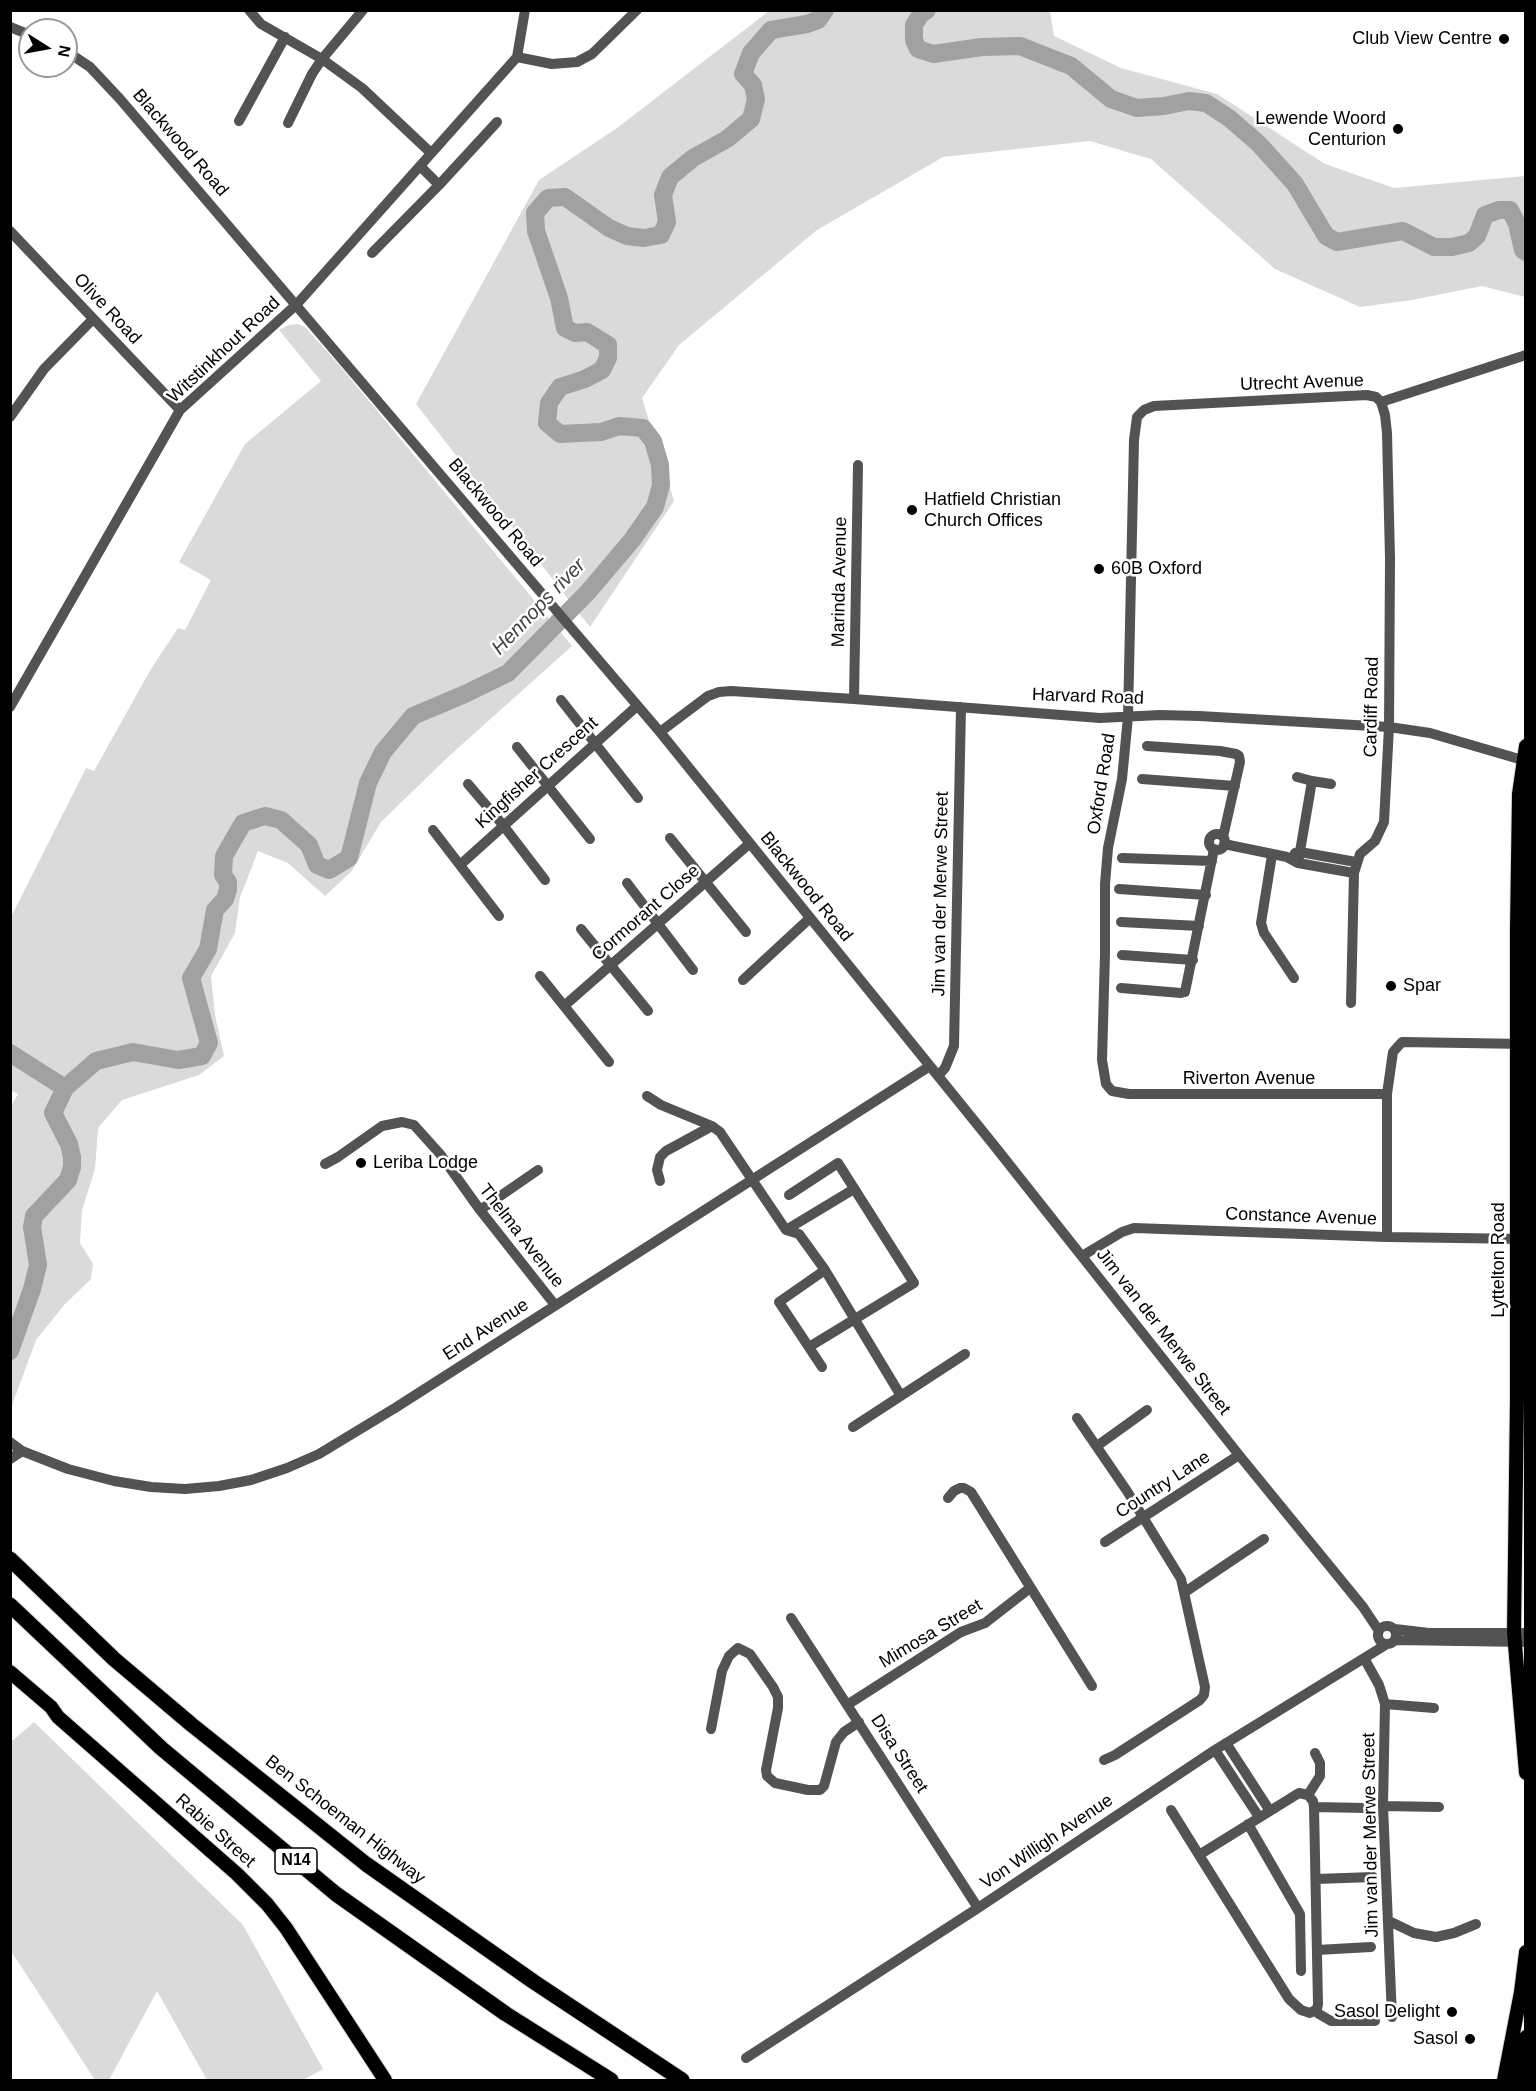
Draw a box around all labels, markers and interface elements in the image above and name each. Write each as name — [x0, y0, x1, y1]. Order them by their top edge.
north arrow — [18, 18, 78, 78]
place label: Club View Centre — [1352, 28, 1492, 50]
marker: Club View Centre — [1497, 32, 1511, 46]
text: N — [55, 44, 74, 58]
street label: Blackwood Road — [128, 85, 232, 201]
place label: Lewende Woord Centurion — [1255, 108, 1386, 150]
marker: Lewende Woord Centurion — [1391, 122, 1405, 136]
street label: Olive Road — [69, 269, 145, 349]
street label: Witstinkhout Road — [163, 292, 285, 408]
street label: Utrecht Avenue — [1240, 370, 1364, 396]
street label: Blackwood Road — [443, 454, 547, 572]
place label: Hatfield Christian Church Offices — [924, 489, 1061, 532]
marker: Hatfield Christian Church Offices — [905, 503, 919, 517]
street label: Marinda Avenue — [828, 516, 852, 648]
water label: Hennops river — [487, 554, 591, 660]
place label: 60B Oxford — [1111, 558, 1202, 580]
marker: 60B Oxford — [1092, 562, 1106, 576]
street label: Cardiff Road — [1360, 656, 1384, 758]
street label: Harvard Road — [1032, 684, 1144, 710]
street label: Kingfisher Crescent — [471, 712, 603, 834]
street label: Oxford Road — [1083, 732, 1121, 836]
street label: Jim van der Merwe Street — [928, 791, 954, 997]
street label: Blackwood Road — [755, 828, 857, 946]
street label: Cormorant Close — [588, 860, 704, 966]
place label: Spar — [1403, 975, 1441, 997]
marker: Spar — [1384, 979, 1398, 993]
street label: Riverton Avenue — [1183, 1068, 1315, 1090]
place label: Leriba Lodge — [373, 1152, 478, 1174]
marker: Leriba Lodge — [354, 1156, 368, 1170]
street label: Thelma Avenue — [474, 1180, 568, 1292]
street label: Lyttelton Road — [1488, 1202, 1510, 1318]
street label: Constance Avenue — [1225, 1204, 1377, 1230]
street label: Jim van der Merwe Street — [1091, 1245, 1235, 1419]
street label: End Avenue — [439, 1294, 533, 1366]
street label: Country Lane — [1112, 1447, 1214, 1523]
street label: Mimosa Street — [876, 1595, 986, 1673]
street label: Disa Street — [866, 1711, 932, 1797]
street label: Jim van der Merwe Street — [1358, 1732, 1384, 1938]
street label: Ben Schoeman Highway — [261, 1751, 429, 1889]
street label: Rabie Street — [171, 1789, 259, 1873]
street label: Von Willigh Avenue — [977, 1790, 1117, 1894]
road number: N14 — [275, 1848, 317, 1874]
place label: Sasol Delight — [1334, 2001, 1440, 2023]
marker: Sasol Delight — [1445, 2005, 1459, 2019]
place label: Sasol — [1413, 2028, 1458, 2050]
marker: Sasol — [1463, 2032, 1477, 2046]

